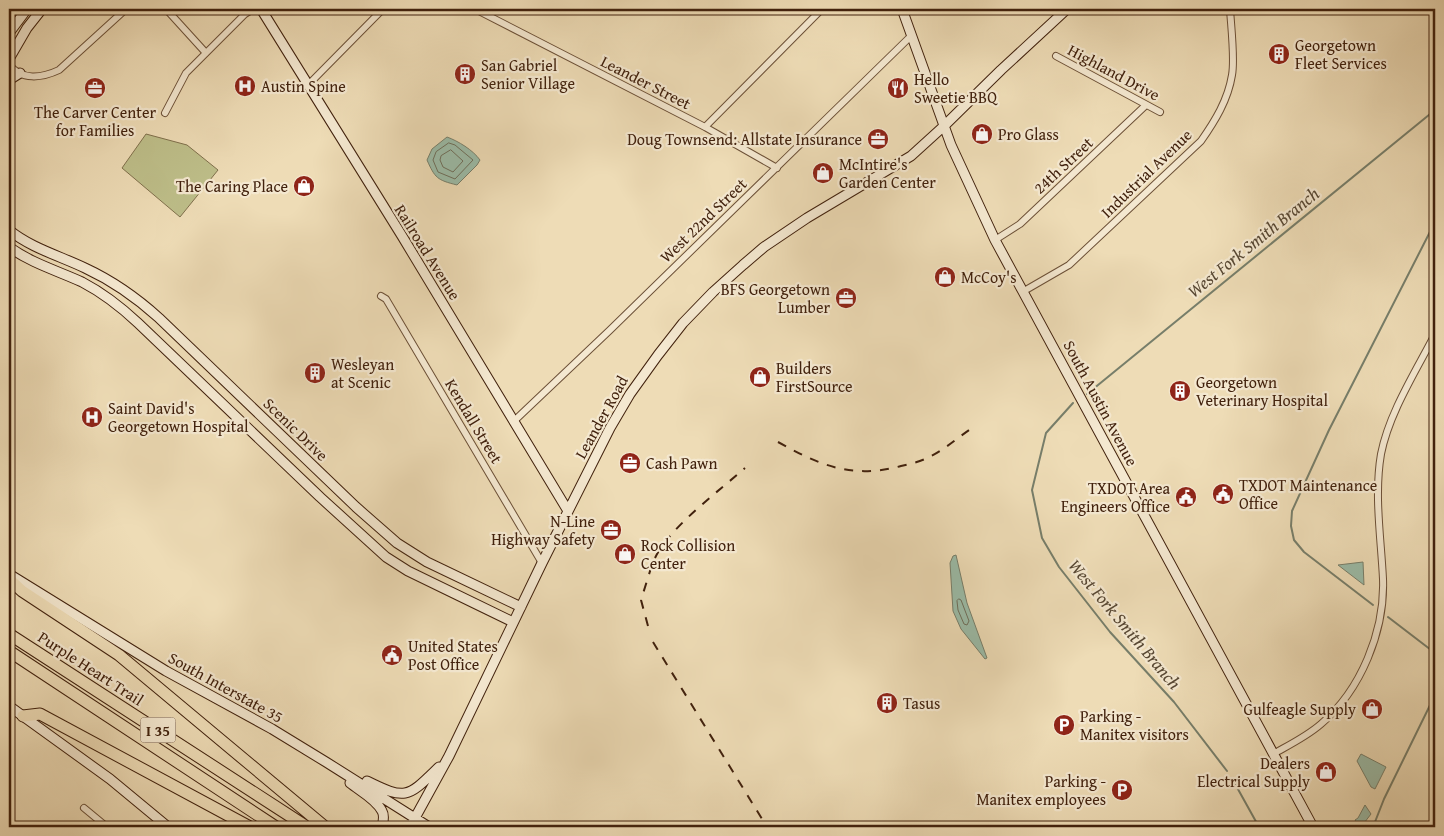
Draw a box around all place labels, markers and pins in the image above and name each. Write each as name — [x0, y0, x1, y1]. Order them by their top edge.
place label: Georgetown Fleet Services — [1295, 33, 1387, 75]
building icon: Georgetown Fleet Services — [1267, 42, 1291, 66]
place label: San Gabriel Senior Village — [481, 53, 575, 95]
building icon: San Gabriel Senior Village — [453, 62, 477, 86]
place label: Hello Sweetie BBQ — [914, 67, 998, 109]
hospital icon: Austin Spine — [233, 74, 257, 98]
place label: Austin Spine — [261, 74, 346, 98]
office icon: The Carver Center for Families — [83, 76, 107, 100]
restaurant icon: Hello Sweetie BBQ — [886, 76, 910, 100]
place label: The Carver Center for Families — [34, 100, 156, 142]
shop icon: Pro Glass — [970, 122, 994, 146]
place label: Pro Glass — [998, 122, 1059, 146]
place label: Doug Townsend: Allstate Insurance — [627, 127, 862, 151]
office icon: Doug Townsend: Allstate Insurance — [866, 127, 890, 151]
place label: McIntire's Garden Center — [839, 152, 936, 194]
shop icon: McIntire's Garden Center — [811, 161, 835, 185]
place label: The Caring Place — [176, 174, 288, 198]
shop icon: The Caring Place — [292, 174, 316, 198]
shop icon: McCoy's — [933, 265, 957, 289]
place label: McCoy's — [961, 265, 1017, 289]
place label: BFS Georgetown Lumber — [721, 277, 830, 319]
office icon: BFS Georgetown Lumber — [834, 286, 858, 310]
place label: Wesleyan at Scenic — [331, 352, 394, 394]
place label: Builders FirstSource — [776, 356, 852, 398]
building icon: Wesleyan at Scenic — [303, 361, 327, 385]
shop icon: Builders FirstSource — [748, 365, 772, 389]
place label: Georgetown Veterinary Hospital — [1196, 370, 1328, 412]
building icon: Georgetown Veterinary Hospital — [1168, 379, 1192, 403]
place label: Saint David's Georgetown Hospital — [108, 396, 249, 438]
hospital icon: Saint David's Georgetown Hospital — [80, 405, 104, 429]
office icon: Cash Pawn — [618, 451, 642, 475]
place label: Cash Pawn — [646, 451, 717, 475]
place label: TXDOT Maintenance Office — [1239, 473, 1377, 515]
place label: TXDOT Area Engineers Office — [1061, 476, 1170, 518]
public building icon: TXDOT Maintenance Office — [1211, 482, 1235, 506]
public building icon: TXDOT Area Engineers Office — [1174, 485, 1198, 509]
place label: N-Line Highway Safety — [491, 509, 595, 551]
office icon: N-Line Highway Safety — [599, 518, 623, 542]
place label: Rock Collision Center — [641, 533, 735, 575]
shop icon: Rock Collision Center — [613, 542, 637, 566]
place label: United States Post Office — [408, 634, 498, 676]
public building icon: United States Post Office — [380, 643, 404, 667]
building icon: Tasus — [875, 691, 899, 715]
place label: Tasus — [903, 691, 940, 715]
place label: Gulfeagle Supply — [1244, 697, 1356, 721]
shop icon: Gulfeagle Supply — [1360, 697, 1384, 721]
place label: Parking - Manitex visitors — [1080, 704, 1189, 746]
parking icon: Parking - Manitex visitors — [1052, 713, 1076, 737]
place label: Dealers Electrical Supply — [1197, 751, 1310, 793]
shop icon: Dealers Electrical Supply — [1314, 760, 1338, 784]
place label: Parking - Manitex employees — [976, 769, 1107, 811]
parking icon: Parking - Manitex employees — [1110, 778, 1134, 802]

